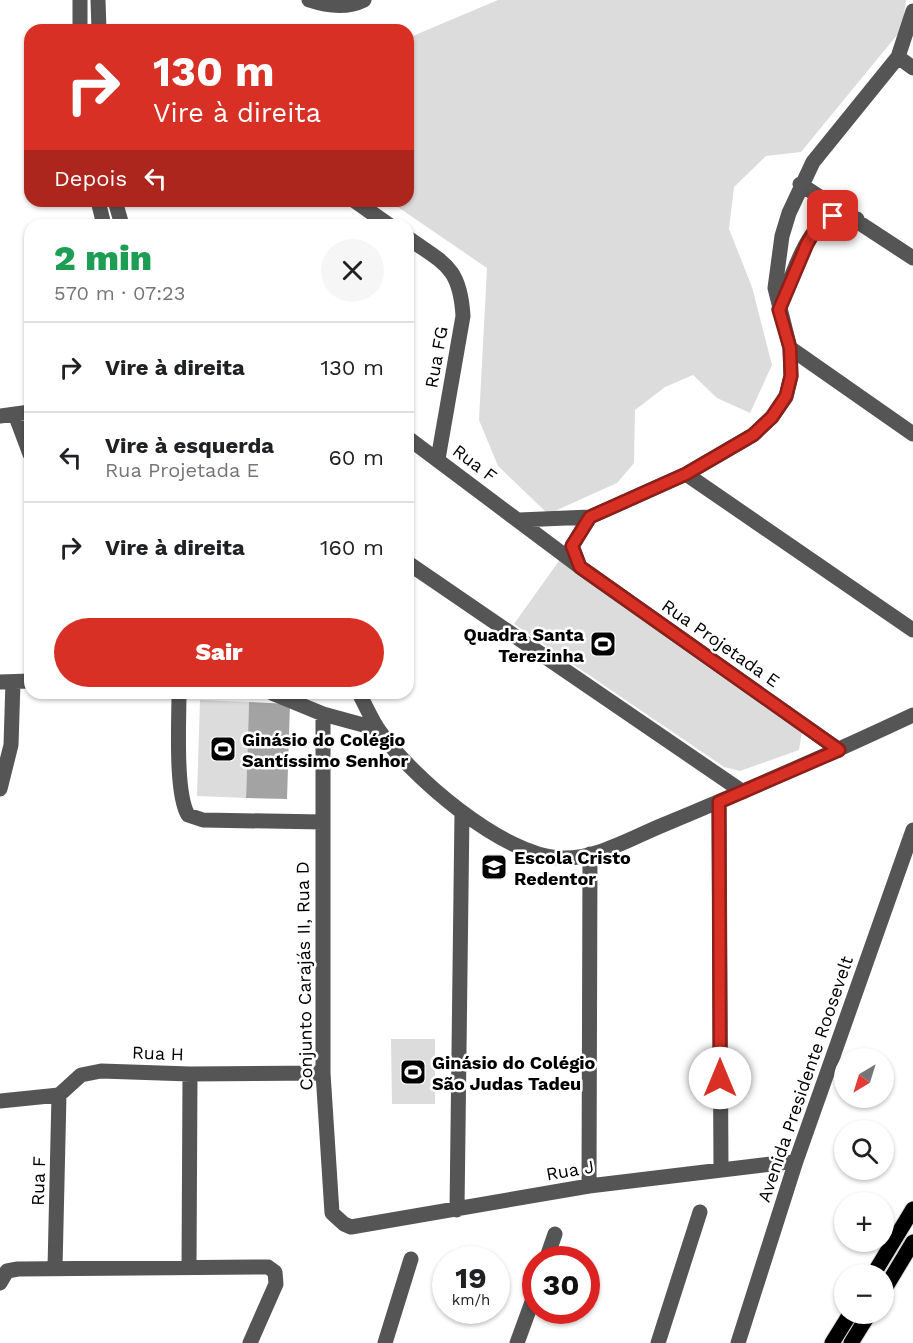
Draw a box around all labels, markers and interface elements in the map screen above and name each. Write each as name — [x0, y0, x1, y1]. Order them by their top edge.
text: 130 m — [153, 47, 275, 96]
icon: right — [54, 48, 132, 126]
text: Vire à direita — [153, 97, 321, 129]
icon: left — [139, 162, 172, 195]
text: Depois — [54, 166, 127, 191]
pin — [807, 190, 858, 241]
icon: arrive — [816, 199, 849, 232]
text: 2 min — [54, 237, 152, 279]
button: close — [321, 239, 384, 302]
text: 570 m · 07:23 — [54, 281, 185, 305]
street label: Rua FG — [420, 324, 452, 390]
icon: right — [54, 351, 87, 384]
text: Vire à direita — [105, 355, 245, 380]
text: 130 m — [320, 355, 384, 380]
text: Vire à esquerda — [105, 433, 274, 458]
street label: Rua F — [449, 440, 501, 486]
icon: left — [54, 441, 87, 474]
text: 60 m — [328, 445, 384, 470]
text: Rua Projetada E — [105, 458, 259, 482]
icon: right — [54, 531, 87, 564]
text: Vire à direita — [105, 535, 245, 560]
text: 160 m — [320, 535, 384, 560]
street label: Rua Projetada E — [658, 595, 784, 691]
button: Sair — [54, 618, 384, 687]
place label: Quadra Santa Terezinha — [463, 624, 585, 666]
sports icon: Quadra Santa Terezinha — [588, 629, 618, 659]
place label: Ginásio do Colégio Santíssimo Senhor — [242, 729, 409, 771]
sports icon: Ginásio do Colégio Santíssimo Senhor — [208, 734, 238, 764]
place label: Escola Cristo Redentor — [514, 847, 631, 889]
school or university icon: Escola Cristo Redentor — [479, 852, 509, 882]
street label: Conjunto Carajás II, Rua D — [291, 861, 317, 1091]
street label: Avenida Presidente Roosevelt — [753, 953, 857, 1205]
street label: Rua H — [132, 1042, 184, 1064]
position arrow — [688, 1046, 752, 1110]
north arrow — [834, 1048, 894, 1108]
map controls — [834, 1048, 894, 1324]
place label: Ginásio do Colégio São Judas Tadeu — [432, 1052, 595, 1094]
sports icon: Ginásio do Colégio São Judas Tadeu — [398, 1057, 428, 1087]
button: search — [834, 1120, 894, 1180]
street label: Rua J — [544, 1155, 596, 1185]
street label: Rua F — [27, 1156, 49, 1206]
button: + — [834, 1192, 894, 1252]
speed limit sign: 30 — [522, 1246, 600, 1324]
text: 19 — [455, 1260, 487, 1295]
button: − — [834, 1264, 894, 1324]
text: km/h — [452, 1291, 490, 1309]

